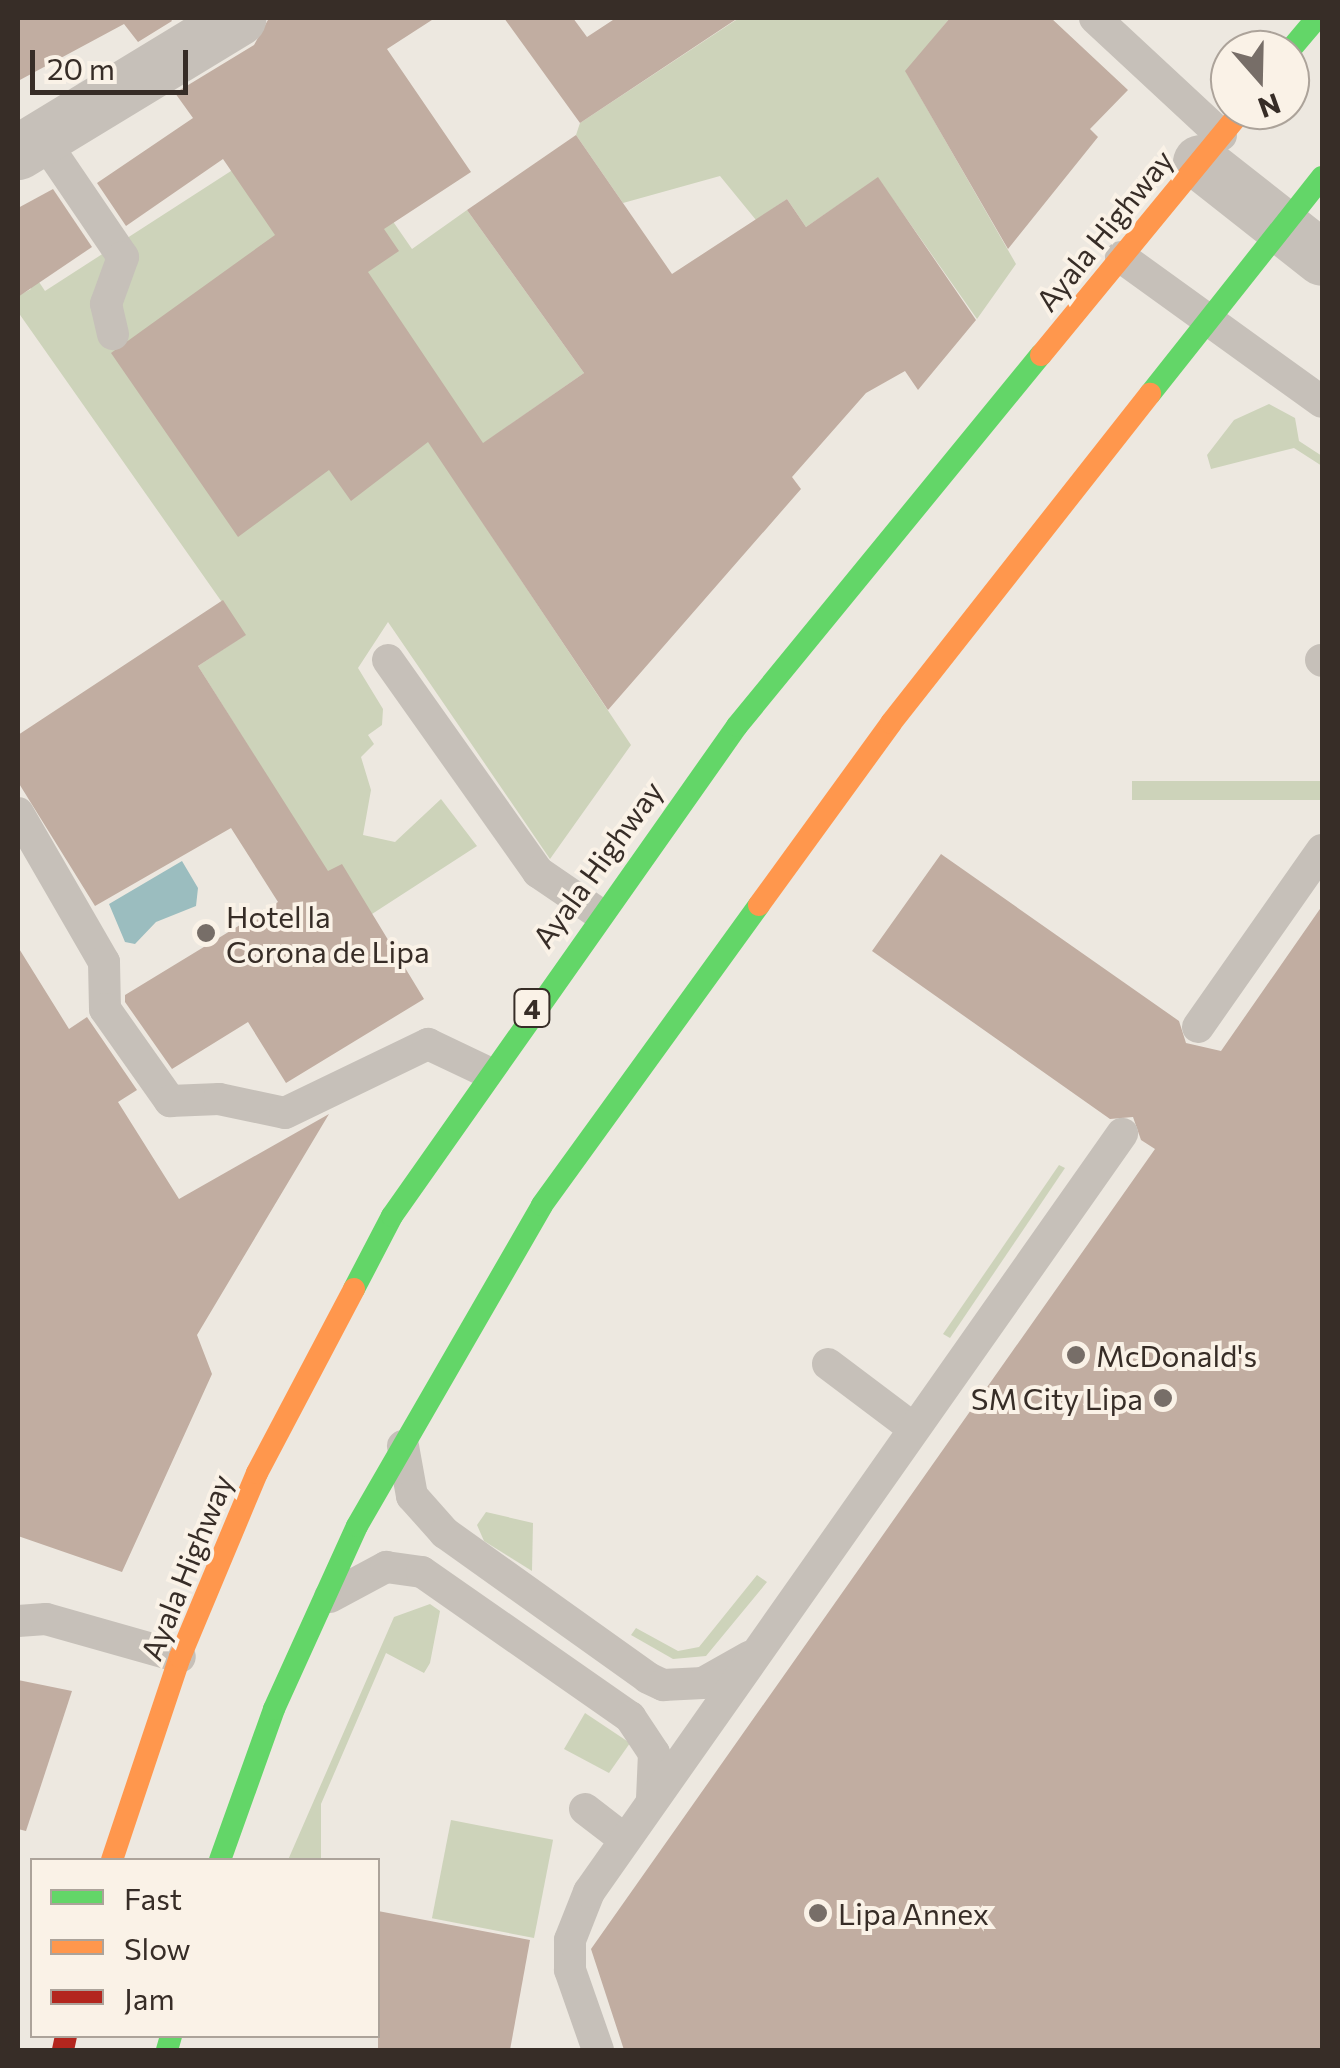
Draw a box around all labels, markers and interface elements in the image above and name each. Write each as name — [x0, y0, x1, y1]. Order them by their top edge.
scale bar — [35, 30, 192, 92]
north arrow — [1210, 30, 1310, 130]
text: 20 m — [47, 49, 115, 86]
text: N — [1254, 87, 1285, 126]
street label: Ayala Highway — [1028, 142, 1180, 318]
street label: Ayala Highway — [524, 774, 670, 954]
place label: Hotel la Corona de Lipa — [226, 898, 430, 968]
marker: Hotel la Corona de Lipa — [195, 922, 217, 944]
road number: 4 — [512, 985, 552, 1031]
place label: McDonald's — [1096, 1337, 1257, 1373]
marker: McDonald's — [1065, 1344, 1087, 1366]
place label: SM City Lipa — [971, 1380, 1143, 1416]
marker: SM City Lipa — [1152, 1387, 1174, 1409]
street label: Ayala Highway — [132, 1469, 240, 1665]
legend — [30, 1858, 380, 2038]
text: Fast — [124, 1879, 182, 1916]
place label: Lipa Annex — [838, 1895, 989, 1931]
marker: Lipa Annex — [807, 1902, 829, 1924]
text: Slow — [124, 1929, 191, 1966]
text: Jam — [124, 1979, 175, 2016]

